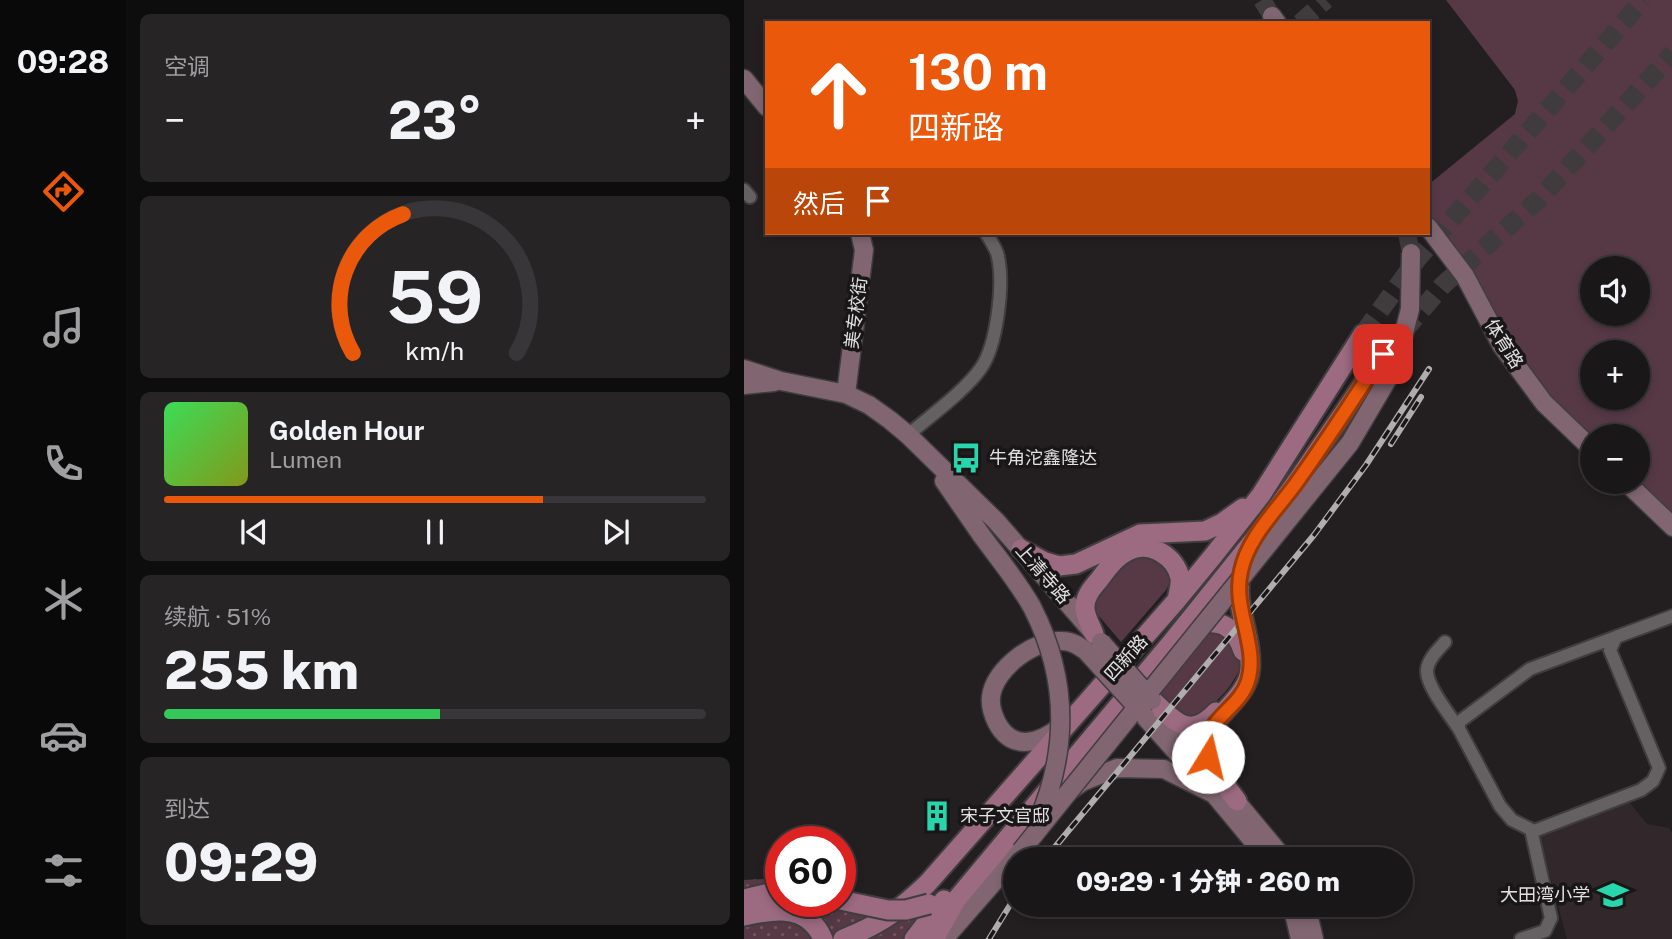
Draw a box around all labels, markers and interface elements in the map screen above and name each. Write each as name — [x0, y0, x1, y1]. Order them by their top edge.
text: 09:28 — [17, 43, 109, 80]
text: 130 m — [908, 43, 1048, 101]
icon: ahead — [793, 49, 884, 140]
text: 空调 — [164, 53, 210, 80]
text: 23° — [388, 90, 482, 151]
text: − — [164, 98, 185, 143]
text: + — [685, 98, 706, 143]
text: 四新路 — [908, 109, 1004, 146]
icon: directions — [39, 167, 88, 216]
icon: arrive — [859, 182, 897, 220]
text: 然后 — [793, 188, 845, 219]
text: 59 — [386, 255, 484, 340]
map controls — [1580, 256, 1650, 494]
button: sound — [1580, 256, 1650, 326]
street label: 美专校街 — [841, 276, 870, 350]
icon: music — [39, 303, 88, 352]
street label: 体育路 — [1481, 315, 1528, 372]
pin — [1353, 324, 1413, 384]
icon: arrive — [1364, 335, 1402, 373]
text: km/h — [406, 336, 464, 366]
button: + — [1580, 340, 1650, 410]
text: Golden Hour — [269, 415, 424, 446]
button: − — [1580, 424, 1650, 494]
icon: phone — [39, 439, 88, 488]
bus stop icon: 牛角沱鑫隆达 — [949, 441, 983, 475]
text: Lumen — [269, 446, 342, 473]
place label: 牛角沱鑫隆达 — [989, 447, 1097, 468]
icon: previous — [235, 513, 273, 551]
icon: pause — [416, 513, 454, 551]
icon: next — [597, 513, 635, 551]
street label: 上清寺路 — [1012, 540, 1075, 608]
icon: climate — [39, 575, 88, 624]
text: 续航 · 51% — [164, 603, 271, 630]
street label: 四新路 — [1100, 631, 1151, 685]
text: 255 km — [164, 640, 359, 701]
icon: car — [39, 711, 88, 760]
position arrow — [1171, 720, 1245, 794]
text: 到达 — [164, 795, 210, 822]
building icon: 宋子文官邸 — [920, 799, 954, 833]
place label: 宋子文官邸 — [960, 805, 1050, 826]
speed limit sign: 60 — [765, 826, 856, 917]
text: 09:29 — [164, 832, 318, 893]
icon: filters — [39, 846, 88, 895]
text: 09:29 · 1 分钟 · 260 m — [1076, 866, 1340, 897]
school or university icon: 大田湾小学 — [1596, 878, 1630, 912]
place label: 大田湾小学 — [1500, 884, 1590, 905]

